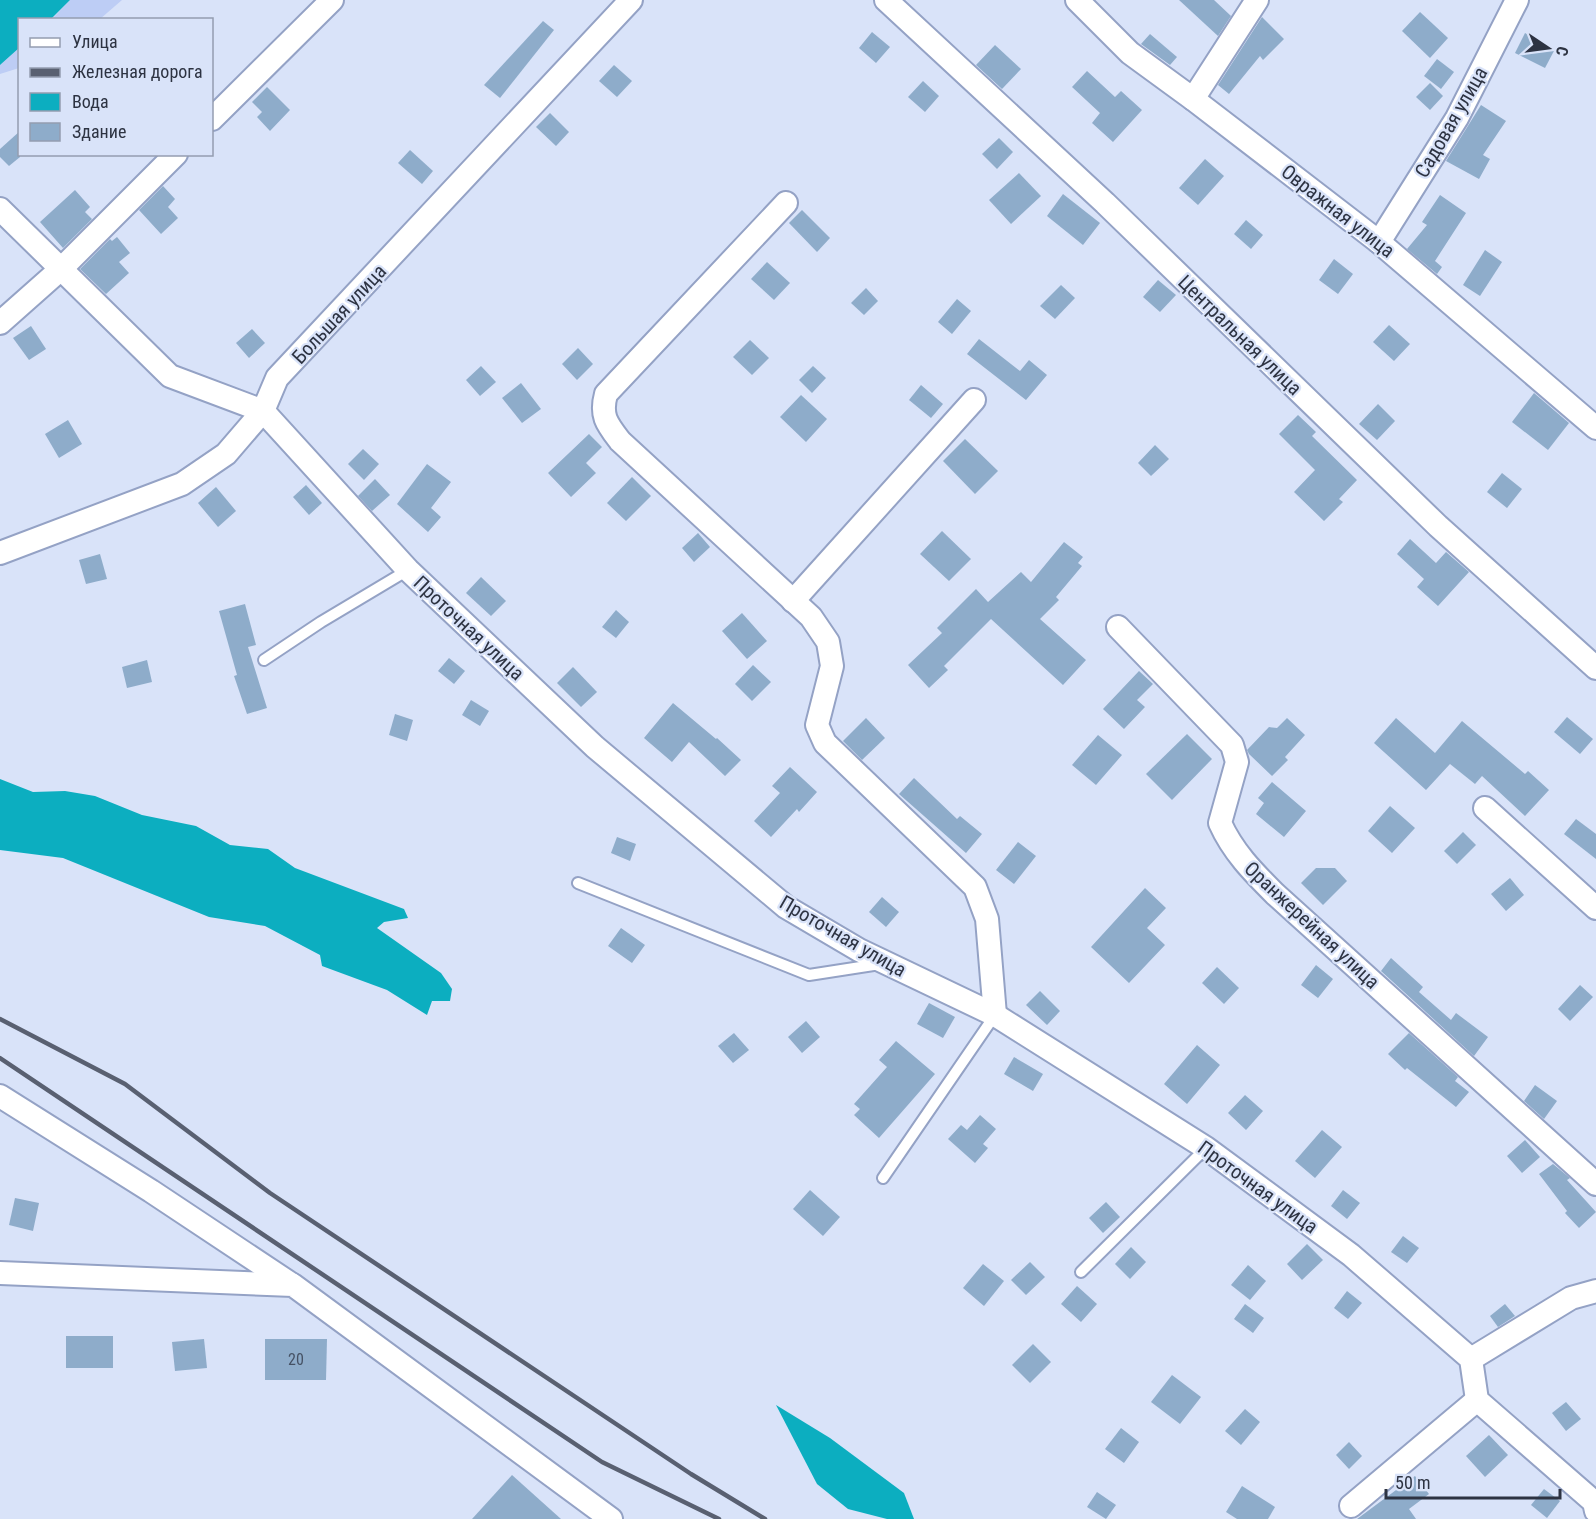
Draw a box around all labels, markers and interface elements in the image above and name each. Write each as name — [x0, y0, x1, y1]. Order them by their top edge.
legend — [18, 18, 213, 156]
north arrow — [1518, 18, 1578, 78]
text: Улица — [72, 31, 118, 52]
text: С — [1552, 45, 1572, 58]
text: Железная дорога — [72, 61, 203, 82]
street label: Садовая улица — [1410, 62, 1492, 182]
text: Вода — [72, 91, 109, 112]
text: Здание — [72, 121, 126, 142]
street label: Овражная улица — [1277, 159, 1399, 263]
street label: Большая улица — [287, 259, 391, 369]
street label: Центральная улица — [1173, 270, 1307, 400]
street label: Проточная улица — [409, 571, 529, 685]
street label: Оранжерейная улица — [1239, 856, 1385, 994]
street label: Проточная улица — [775, 890, 911, 982]
street label: Проточная улица — [1193, 1135, 1323, 1239]
house number: 20 — [288, 1350, 304, 1369]
scale bar — [1386, 1462, 1560, 1500]
text: 50 m — [1395, 1472, 1430, 1493]

